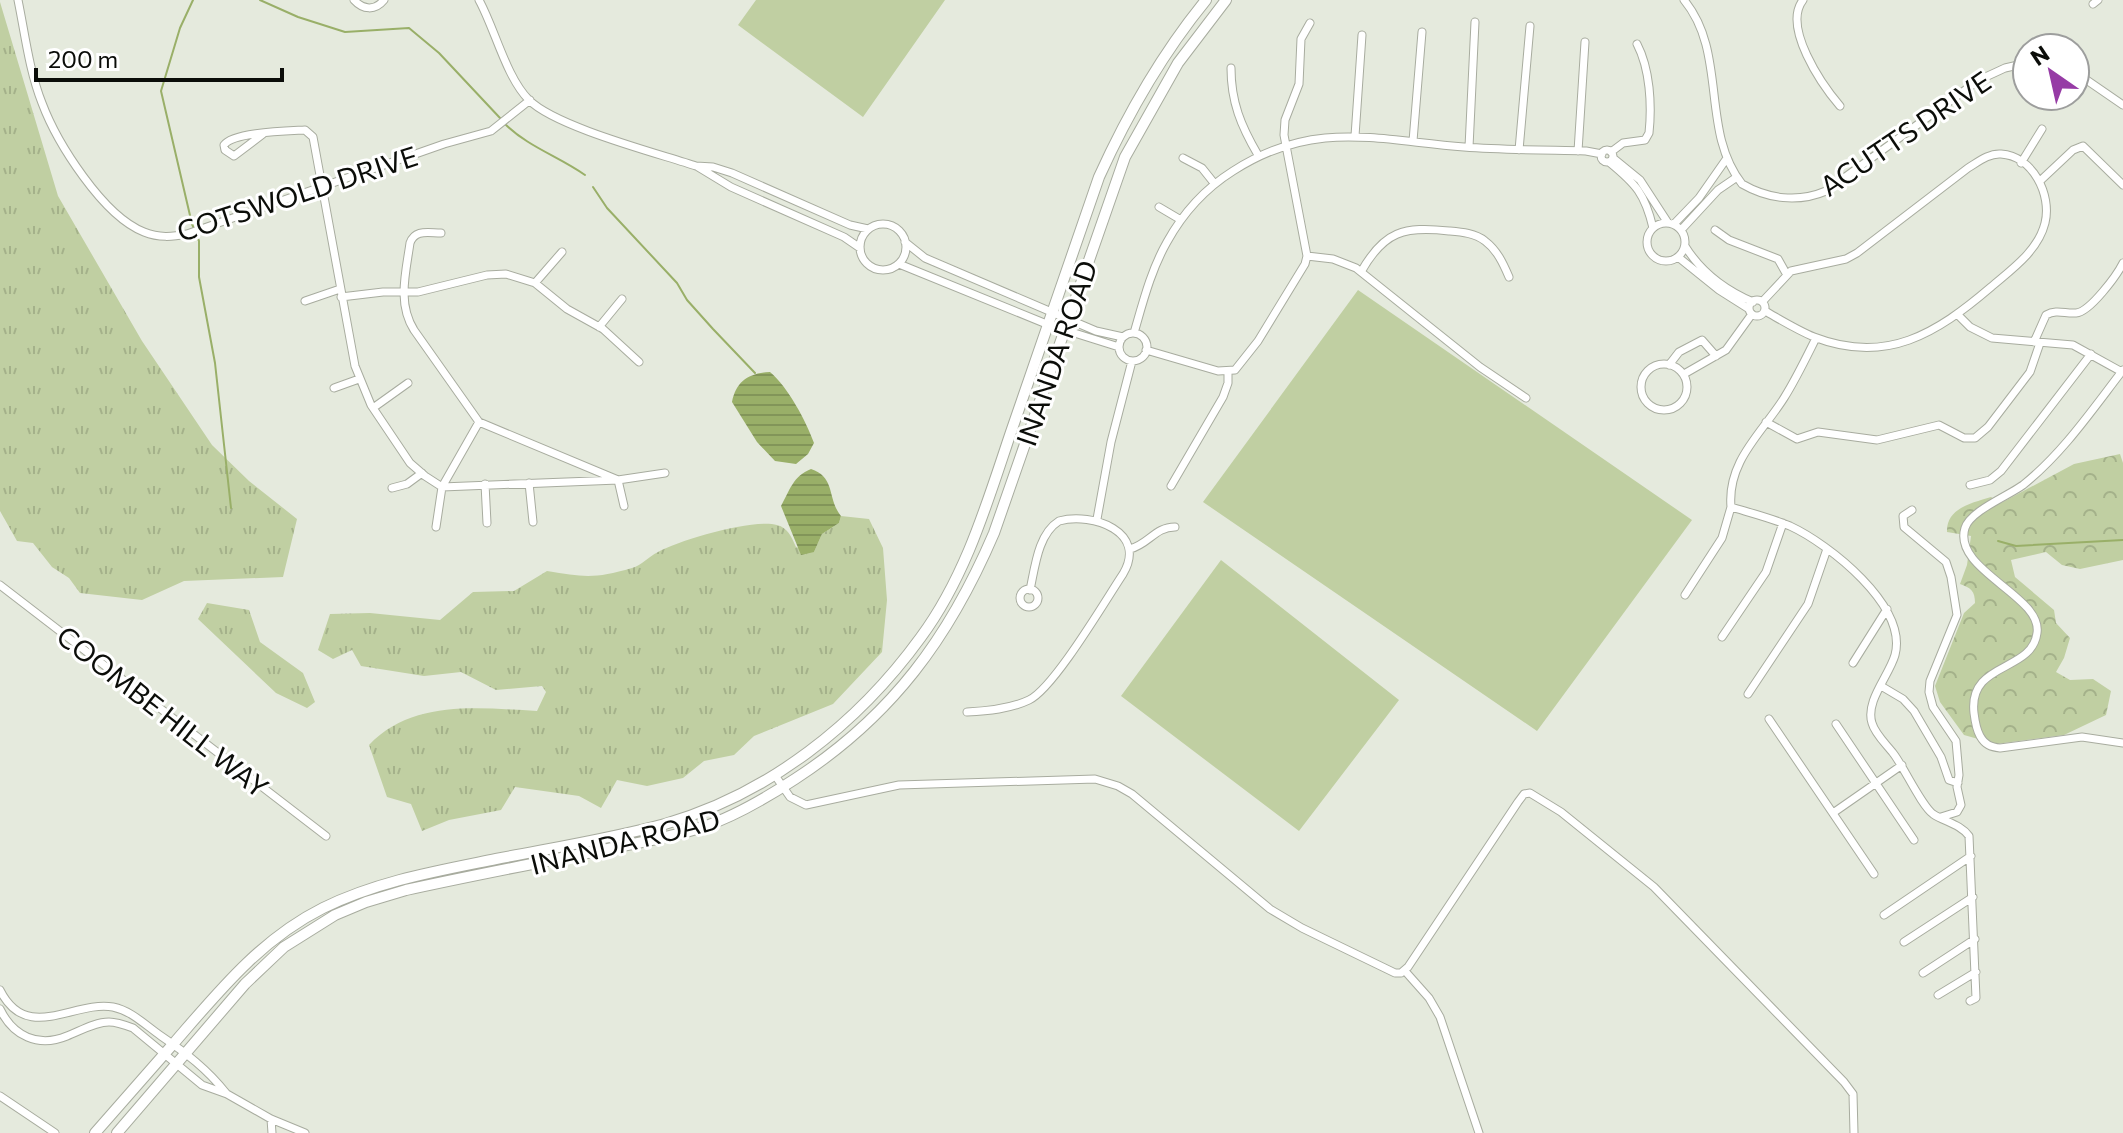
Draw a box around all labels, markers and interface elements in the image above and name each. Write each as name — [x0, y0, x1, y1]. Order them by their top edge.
scale bar — [36, 32, 282, 82]
north arrow — [2011, 32, 2091, 112]
text: N — [2025, 39, 2054, 71]
text: 200 m — [48, 44, 118, 73]
street label: ACUTTS DRIVE — [1813, 63, 1997, 203]
street label: COTSWOLD DRIVE — [172, 138, 422, 248]
street label: INANDA ROAD — [1008, 256, 1104, 450]
street label: COOMBE HILL WAY — [50, 618, 276, 804]
street label: INANDA ROAD — [527, 801, 723, 881]

